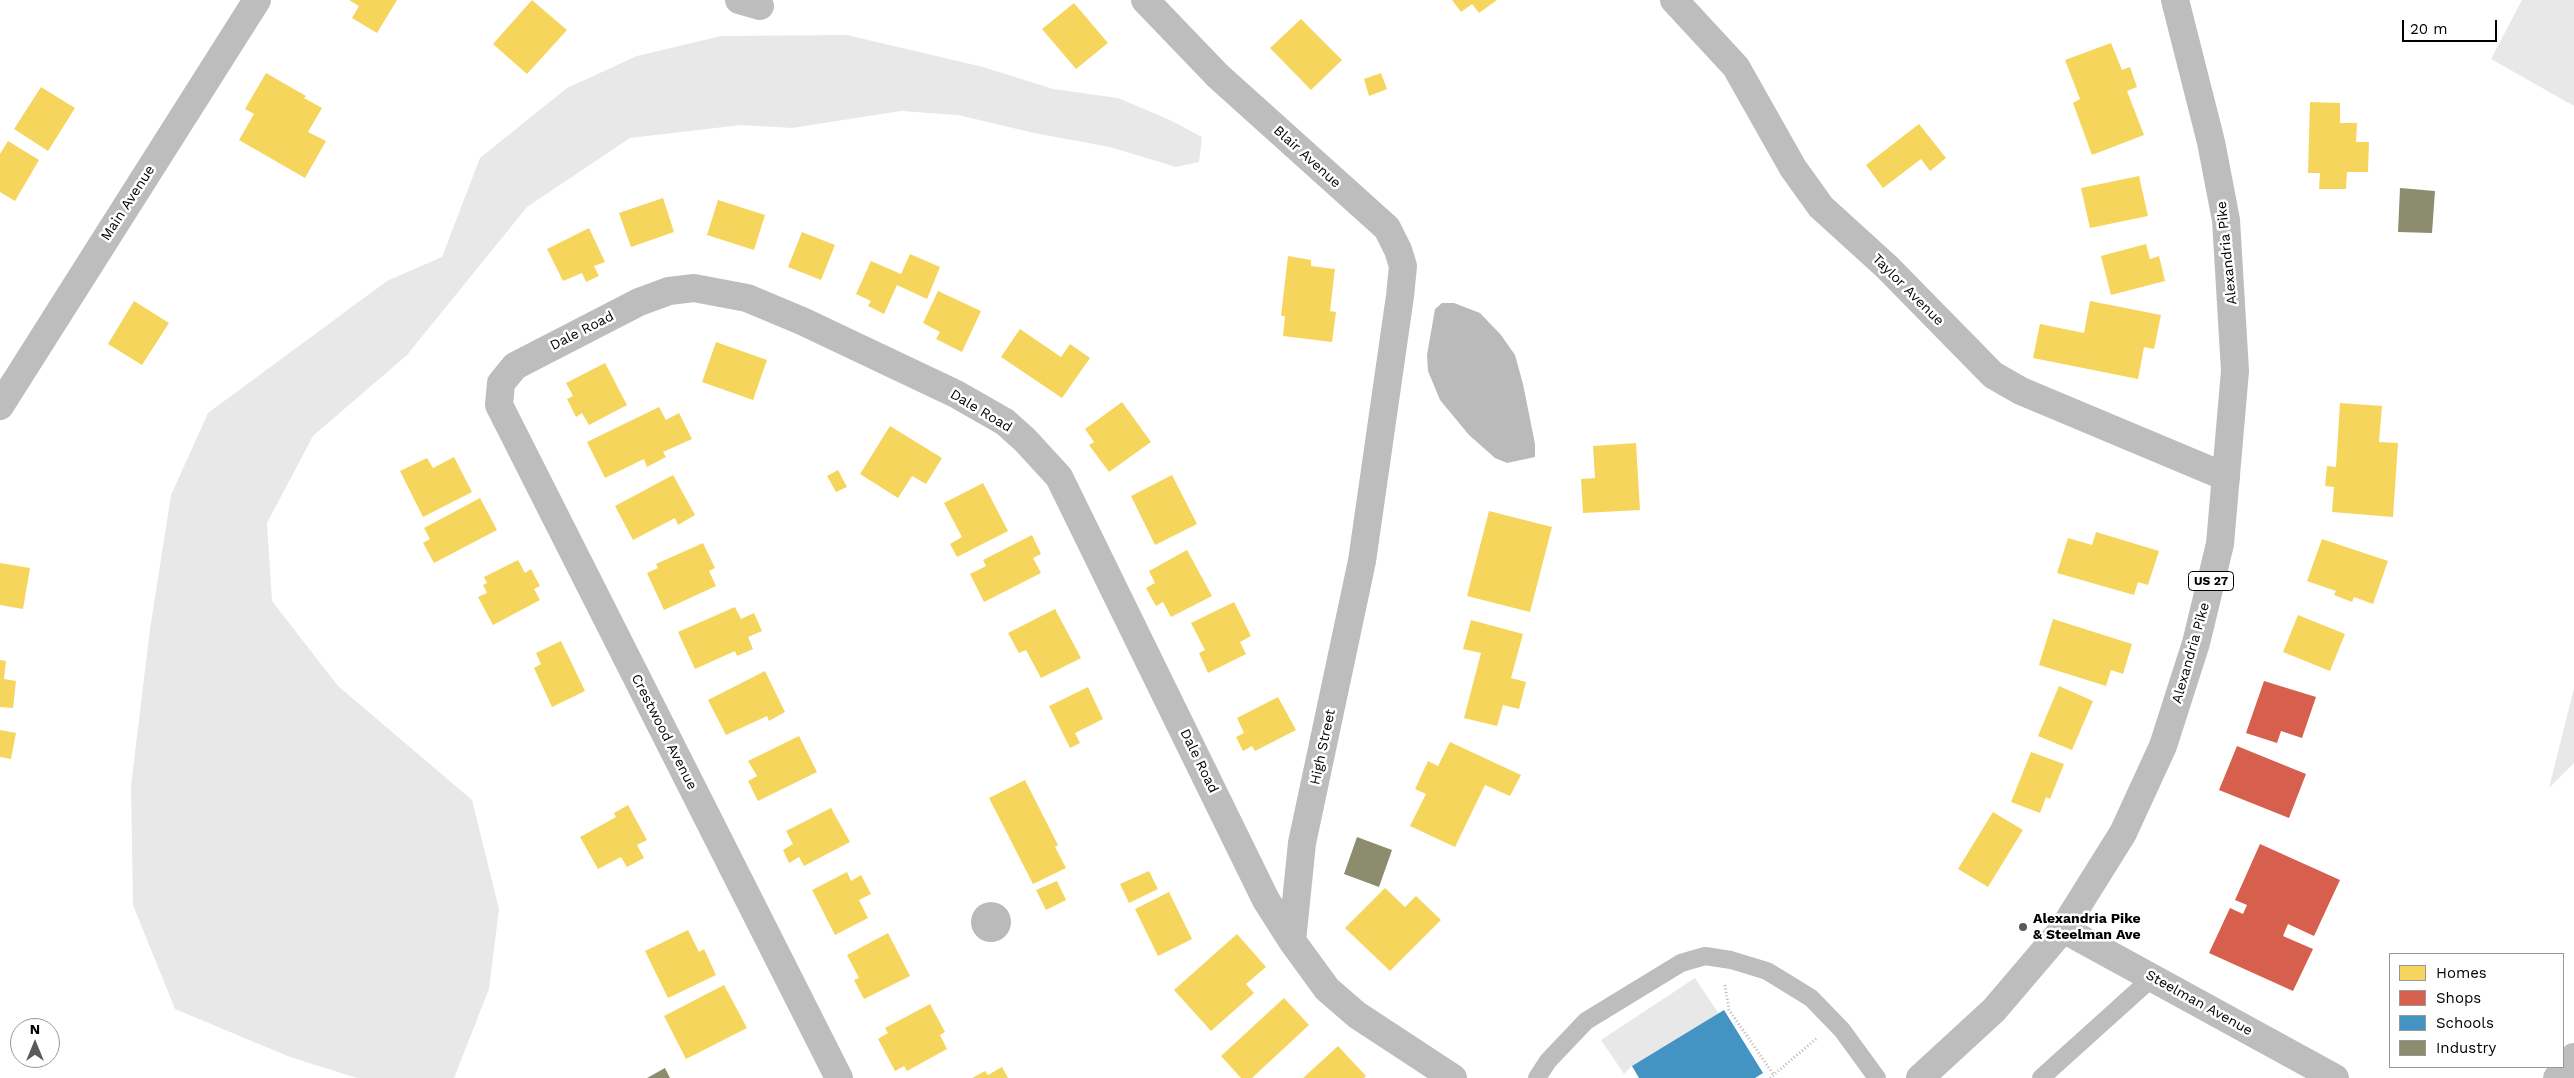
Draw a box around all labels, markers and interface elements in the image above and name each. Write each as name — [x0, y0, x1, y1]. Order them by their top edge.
scale bar — [2404, 10, 2499, 42]
text: 20 m — [2410, 20, 2448, 38]
street label: Blair Avenue — [1270, 122, 1344, 192]
street label: Main Avenue — [97, 162, 159, 244]
street label: Alexandria Pike — [2213, 200, 2241, 306]
street label: Taylor Avenue — [1869, 251, 1947, 329]
street label: Dale Road — [547, 308, 617, 354]
street label: Dale Road — [947, 386, 1015, 436]
road number: US 27 — [2188, 572, 2234, 590]
street label: Alexandria Pike — [2169, 601, 2213, 705]
street label: Crestwood Avenue — [628, 671, 700, 793]
street label: High Street — [1307, 708, 1339, 786]
street label: Dale Road — [1176, 726, 1222, 796]
place label: Alexandria Pike & Steelman Ave — [2033, 911, 2141, 944]
marker: Alexandria Pike & Steelman Ave — [2017, 921, 2029, 933]
legend — [2389, 953, 2564, 1068]
text: Homes — [2436, 964, 2487, 982]
street label: Steelman Avenue — [2143, 967, 2255, 1039]
text: Shops — [2436, 989, 2481, 1007]
text: Schools — [2436, 1014, 2494, 1032]
north arrow — [10, 1018, 60, 1068]
text: N — [30, 1021, 40, 1037]
text: Industry — [2436, 1039, 2496, 1057]

